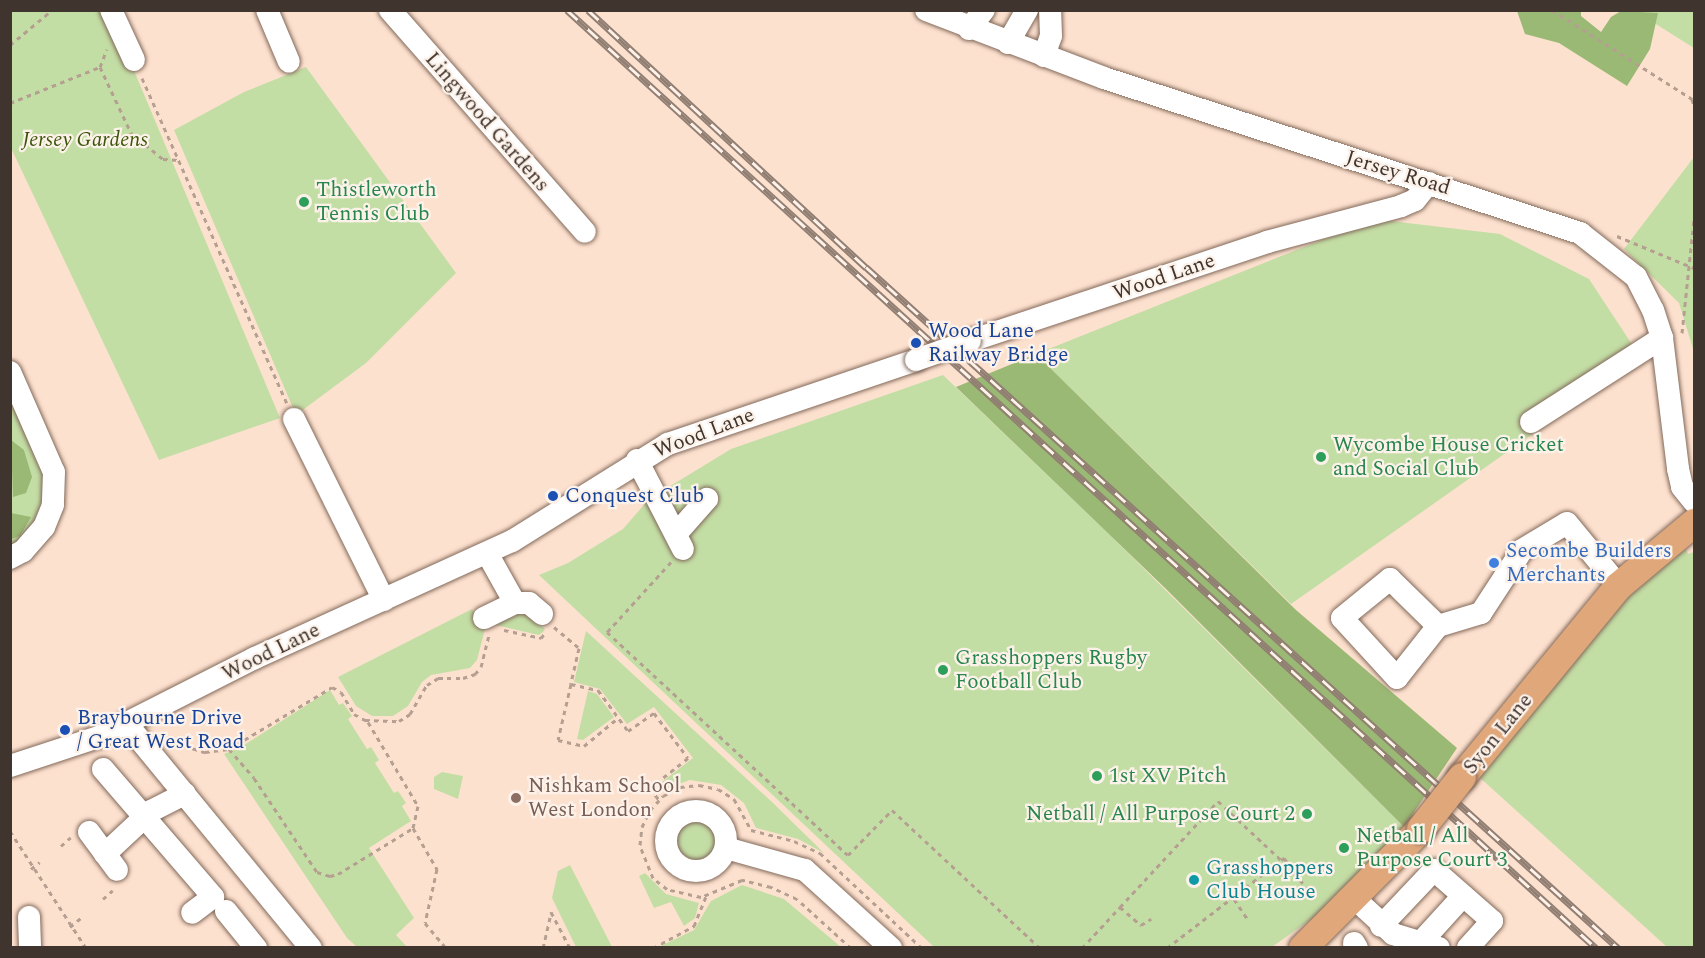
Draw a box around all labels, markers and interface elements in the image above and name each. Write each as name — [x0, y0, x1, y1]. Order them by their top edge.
street label: Lingwood Gardens — [419, 47, 555, 197]
park label: Jersey Gardens — [22, 127, 148, 153]
street label: Jersey Road — [1343, 145, 1453, 201]
place label: Thistleworth Tennis Club — [316, 177, 437, 227]
marker: Thistleworth Tennis Club — [297, 195, 311, 209]
street label: Wood Lane — [1110, 248, 1218, 306]
place label: Wood Lane Railway Bridge — [928, 318, 1068, 368]
marker: Wood Lane Railway Bridge — [909, 336, 923, 350]
street label: Wood Lane — [650, 402, 758, 464]
place label: Wycombe House Cricket and Social Club — [1333, 432, 1564, 482]
marker: Wycombe House Cricket and Social Club — [1314, 450, 1328, 464]
place label: Conquest Club — [565, 483, 704, 509]
marker: Conquest Club — [546, 489, 560, 503]
place label: Secombe Builders Merchants — [1506, 538, 1672, 588]
marker: Secombe Builders Merchants — [1487, 556, 1501, 570]
street label: Wood Lane — [218, 617, 324, 687]
place label: Grasshoppers Rugby Football Club — [955, 645, 1147, 695]
marker: Grasshoppers Rugby Football Club — [936, 663, 950, 677]
street label: Syon Lane — [1458, 689, 1538, 779]
place label: Braybourne Drive / Great West Road — [77, 705, 244, 755]
marker: Braybourne Drive / Great West Road — [58, 723, 72, 737]
place label: 1st XV Pitch — [1109, 763, 1227, 789]
marker: 1st XV Pitch — [1090, 769, 1104, 783]
place label: Nishkam School West London — [528, 773, 680, 823]
marker: Nishkam School West London — [509, 791, 523, 805]
place label: Netball / All Purpose Court 2 — [1026, 801, 1295, 827]
marker: Netball / All Purpose Court 2 — [1300, 807, 1314, 821]
place label: Netball / All Purpose Court 3 — [1356, 823, 1507, 873]
marker: Netball / All Purpose Court 3 — [1337, 841, 1351, 855]
place label: Grasshoppers Club House — [1206, 855, 1334, 905]
marker: Grasshoppers Club House — [1187, 873, 1201, 887]

